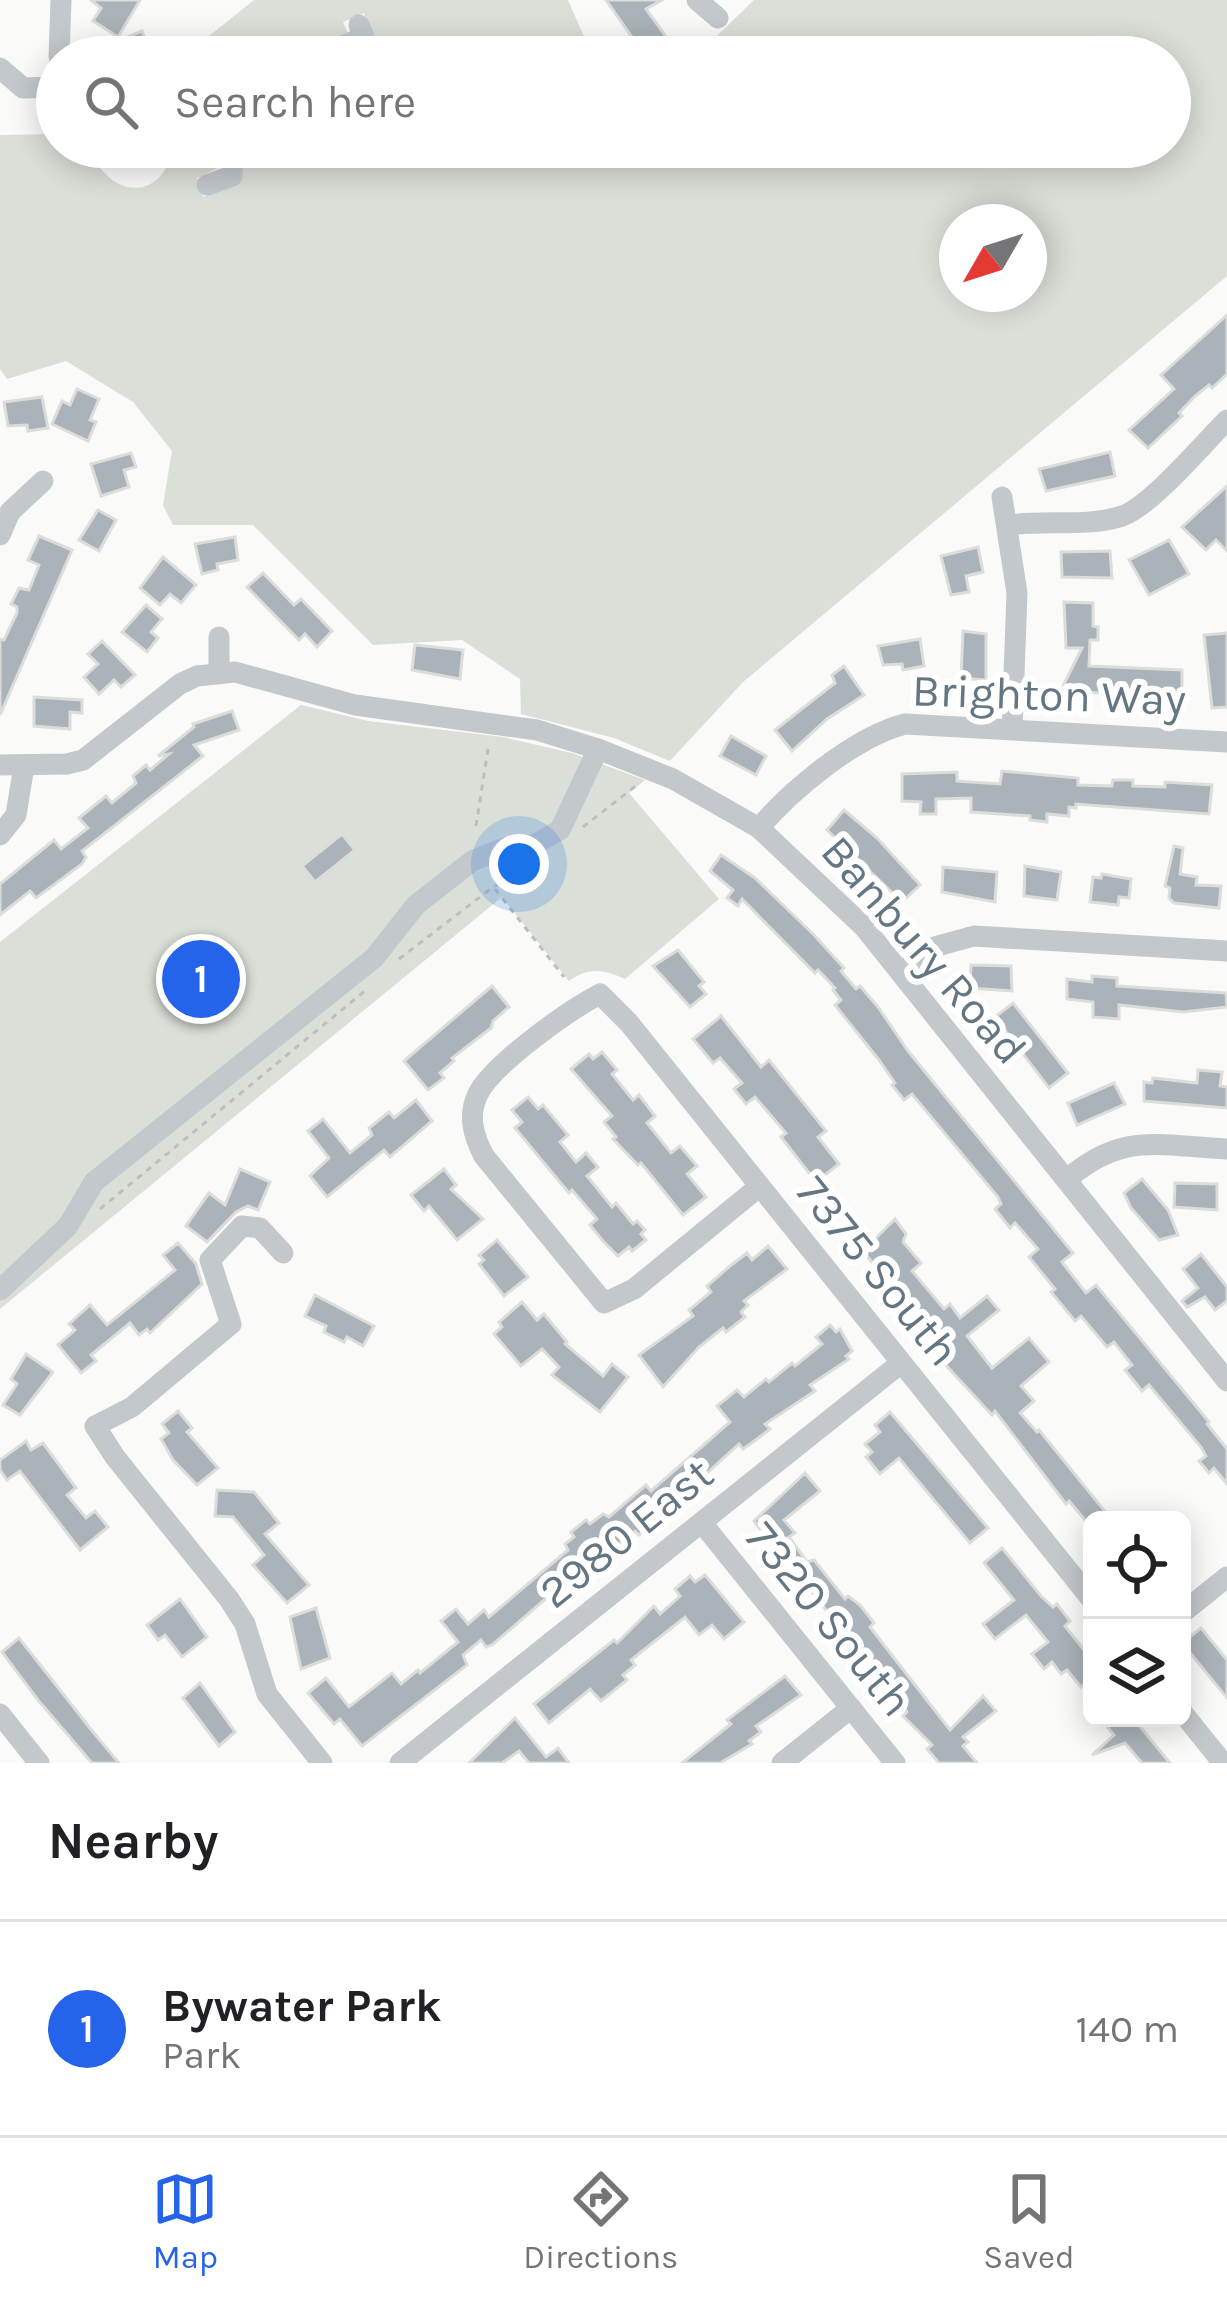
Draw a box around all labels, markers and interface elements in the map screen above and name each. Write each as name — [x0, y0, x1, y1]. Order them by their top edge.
search box — [36, 36, 1191, 168]
icon: search — [78, 69, 144, 135]
text: Search here — [174, 76, 416, 128]
north arrow — [939, 204, 1047, 312]
street label: Brighton Way — [911, 664, 1187, 727]
street label: Banbury Road — [810, 825, 1037, 1075]
your location — [489, 834, 549, 894]
pin: 1 — [162, 934, 240, 1024]
street label: 7375 South — [786, 1166, 970, 1376]
street label: 2980 East — [529, 1447, 723, 1619]
map controls — [1083, 1511, 1191, 1727]
button: locate — [1083, 1511, 1191, 1619]
street label: 7320 South — [735, 1512, 923, 1726]
button: layers — [1083, 1619, 1191, 1727]
text: Nearby — [48, 1811, 218, 1871]
text: Bywater Park — [162, 1980, 442, 2032]
text: 1 — [80, 2006, 94, 2052]
text: 140 m — [1075, 2006, 1179, 2052]
text: Park — [162, 2032, 241, 2078]
tab: Map — [152, 2166, 218, 2276]
tab: Directions — [523, 2166, 678, 2276]
tab: Saved — [983, 2166, 1075, 2276]

